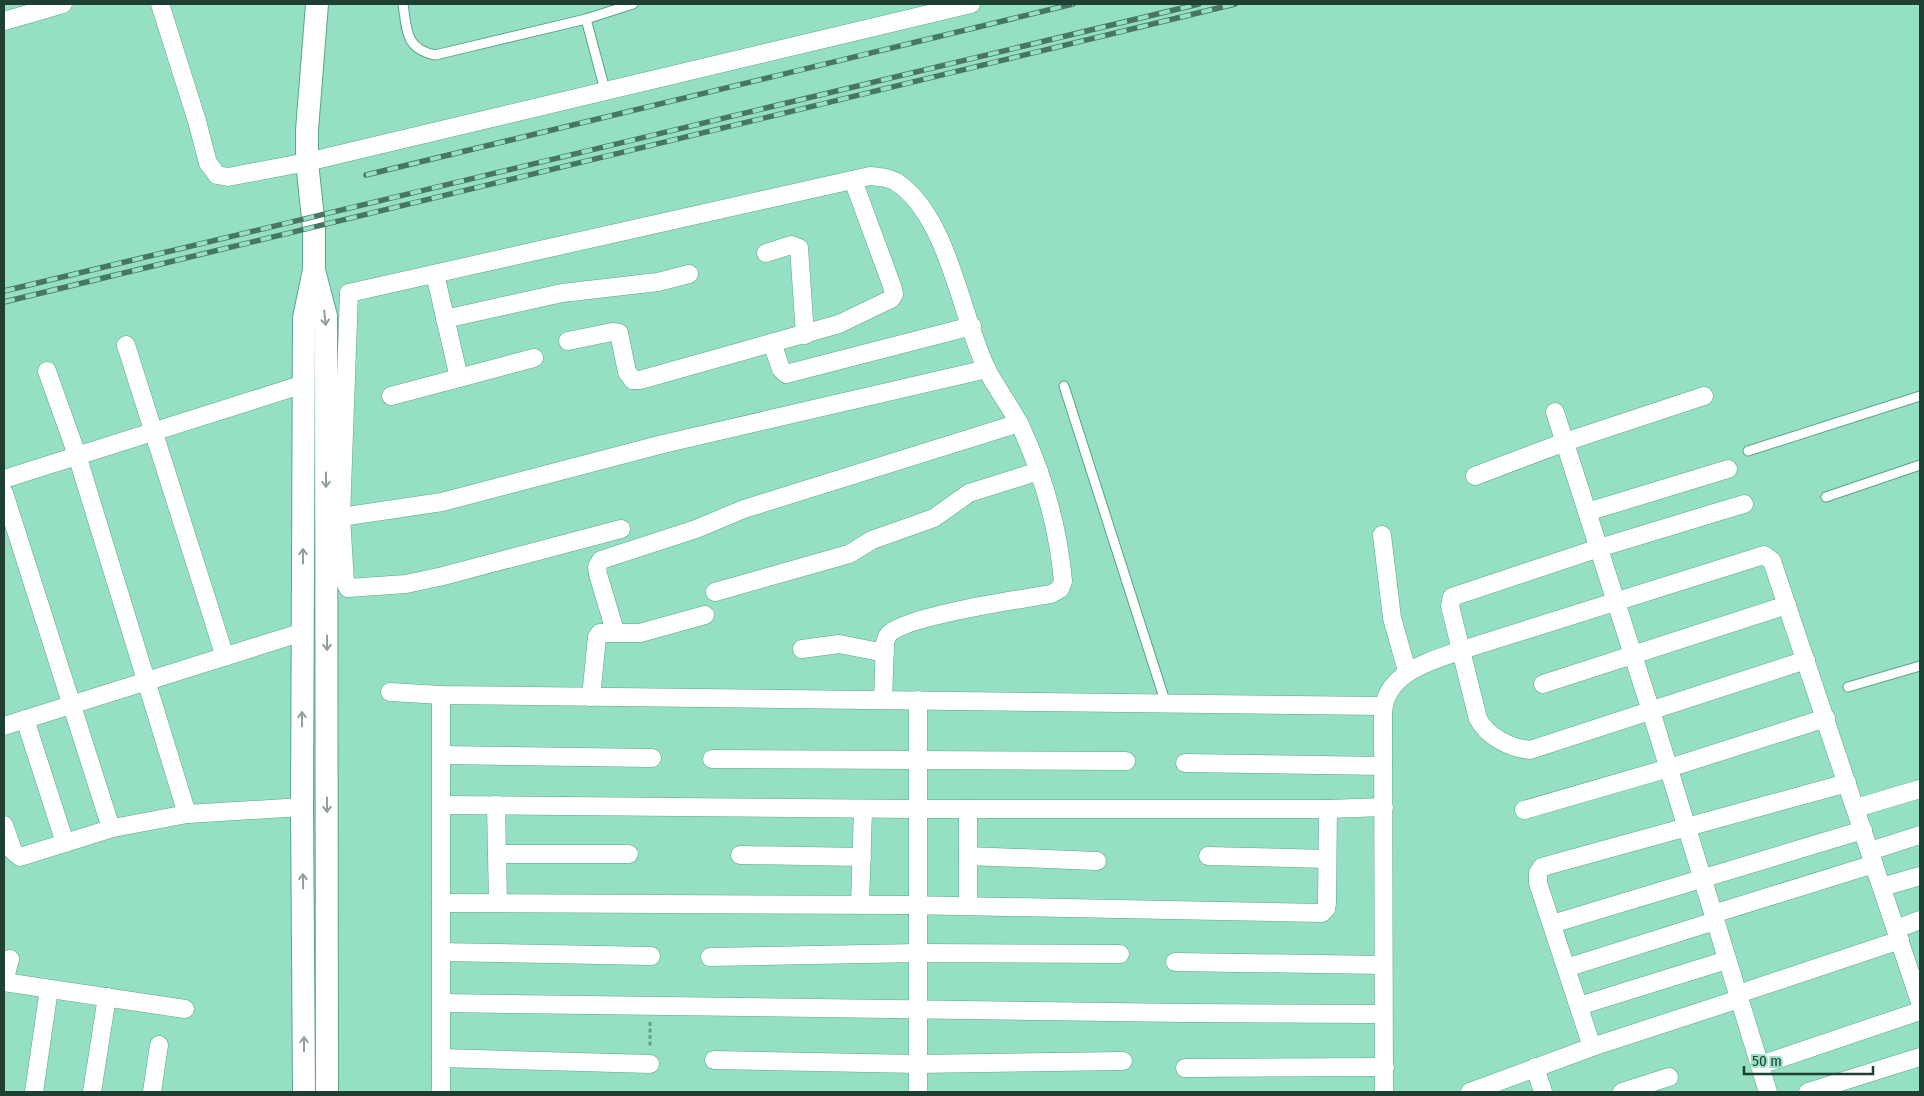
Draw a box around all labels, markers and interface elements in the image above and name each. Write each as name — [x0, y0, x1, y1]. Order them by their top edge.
one-way arrow — [320, 309, 330, 325]
one-way arrow — [322, 472, 331, 488]
one-way arrow — [298, 548, 308, 564]
one-way arrow — [322, 634, 332, 650]
one-way arrow — [297, 711, 307, 727]
one-way arrow — [322, 796, 332, 813]
one-way arrow — [298, 873, 308, 890]
one-way arrow — [299, 1036, 309, 1052]
scale bar — [1744, 1044, 1873, 1076]
text: 50 m — [1752, 1052, 1782, 1070]

